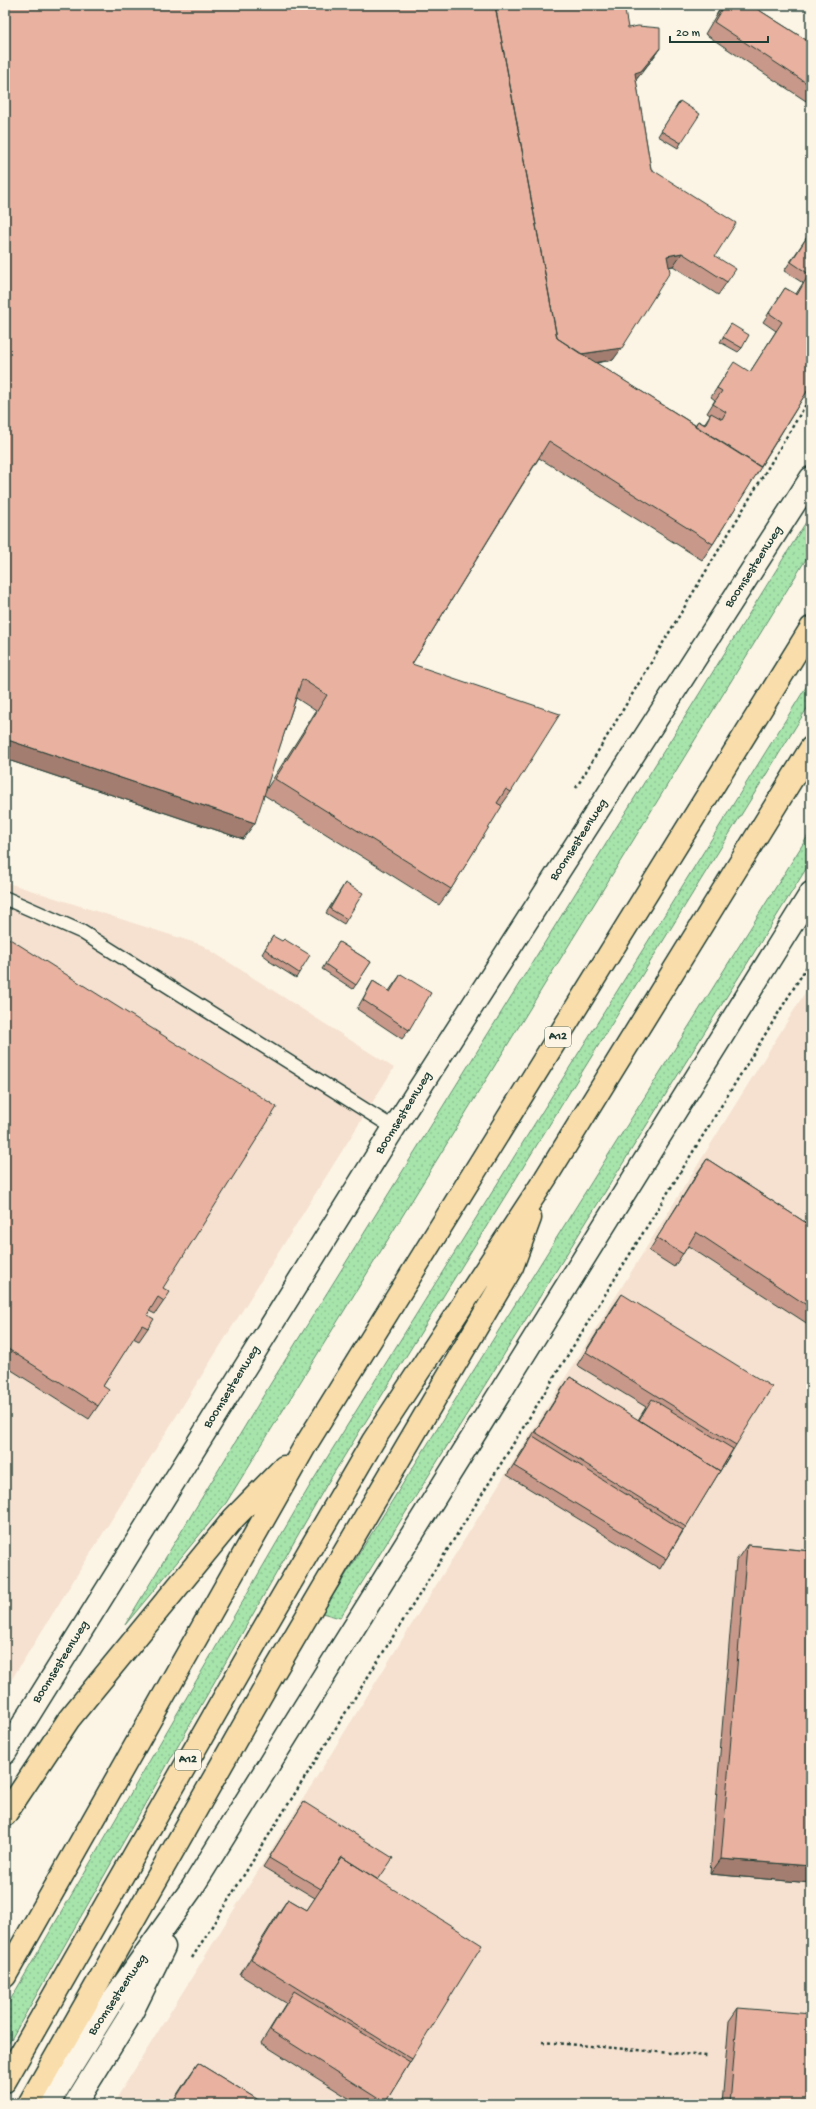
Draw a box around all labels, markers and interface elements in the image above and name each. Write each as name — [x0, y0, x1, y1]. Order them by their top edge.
scale bar — [670, 18, 768, 44]
text: 20 m — [676, 27, 701, 41]
street label: Boomsesteenweg — [721, 523, 786, 612]
street label: Boomsesteenweg — [546, 796, 611, 885]
road number: A12 — [545, 1027, 571, 1047]
street label: Boomsesteenweg — [372, 1069, 435, 1158]
street label: Boomsesteenweg — [200, 1343, 263, 1432]
street label: Boomsesteenweg — [29, 1618, 92, 1707]
road number: A12 — [175, 1750, 201, 1770]
street label: Boomsesteenweg — [85, 1952, 151, 2039]

